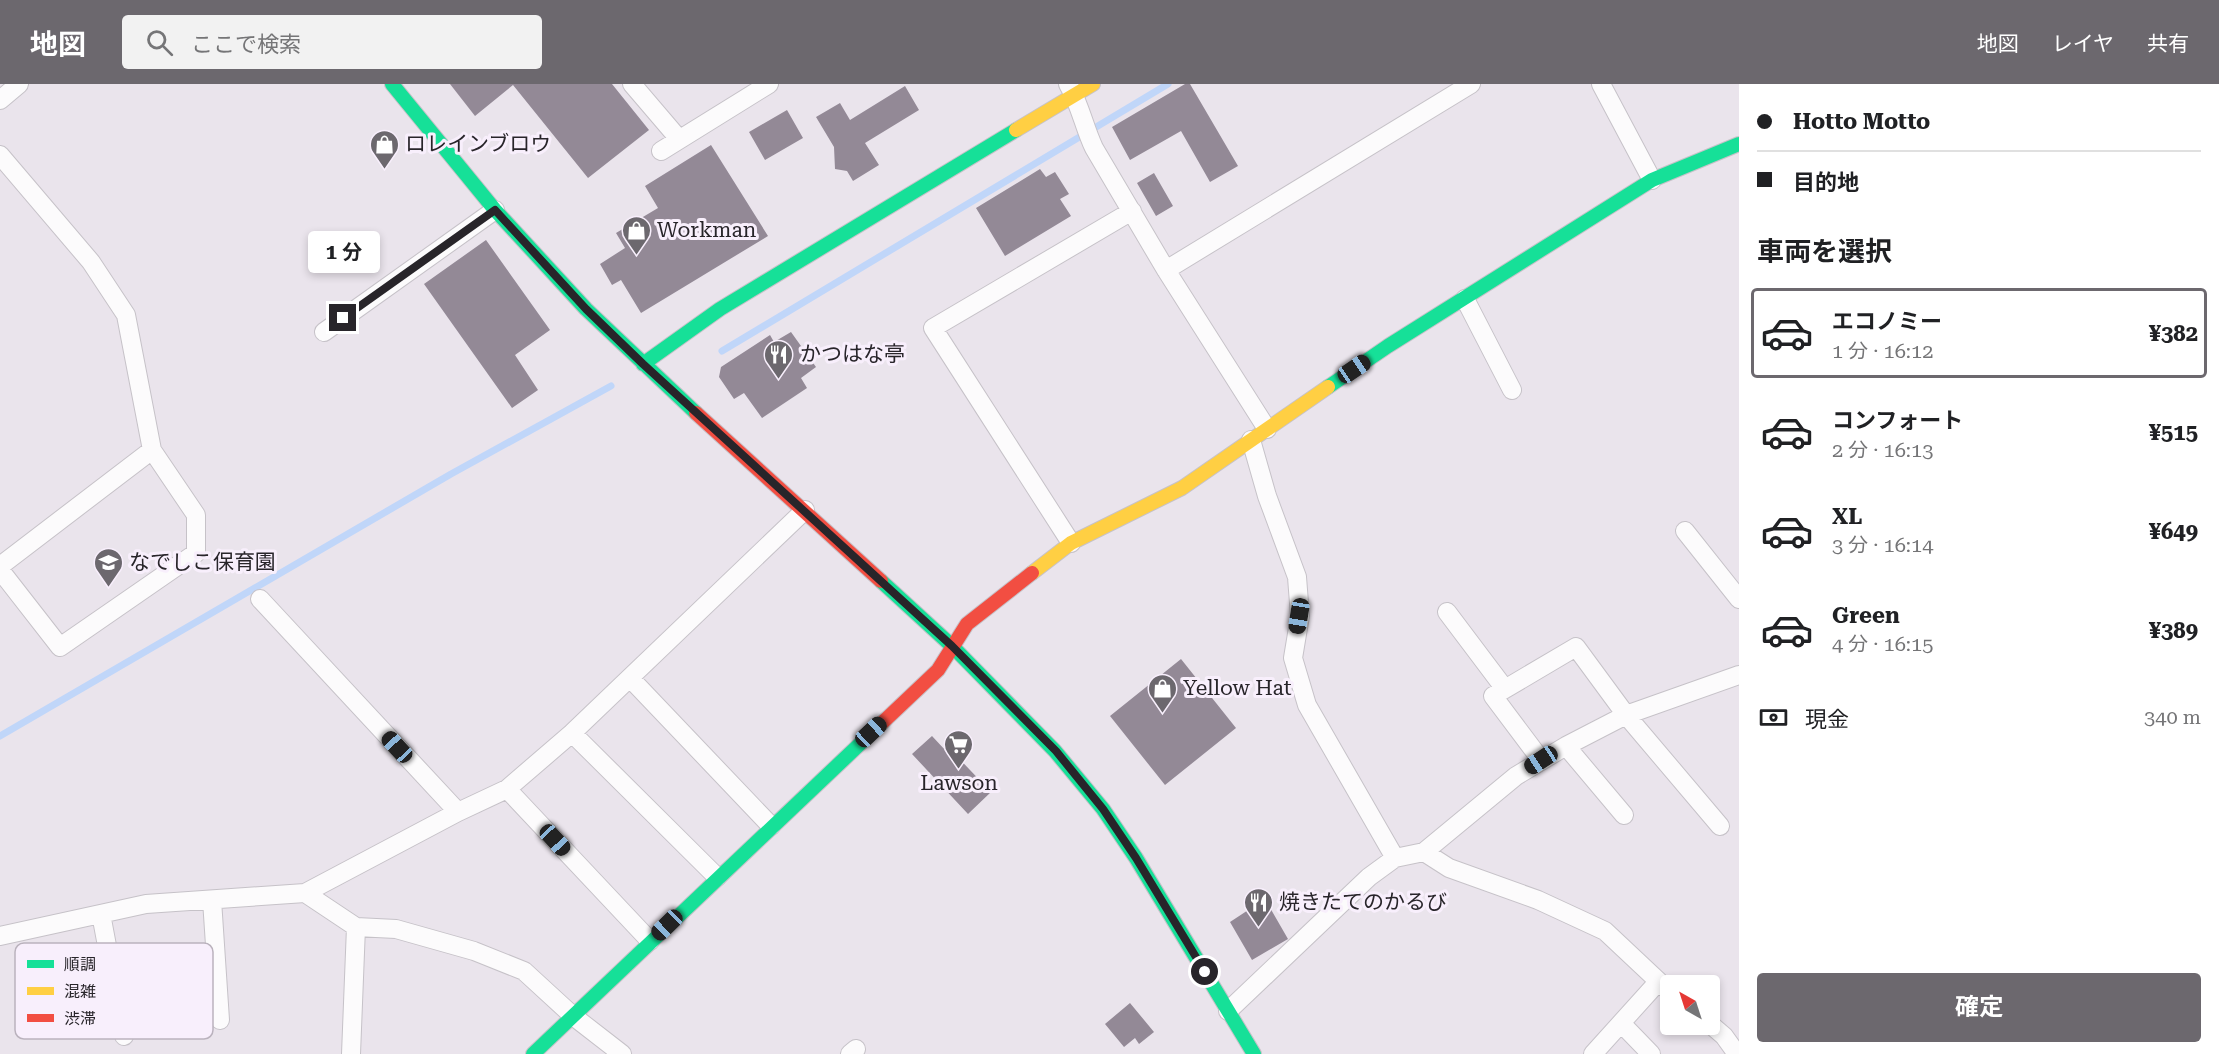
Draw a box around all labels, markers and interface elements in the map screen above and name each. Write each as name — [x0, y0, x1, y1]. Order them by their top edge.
search box — [122, 15, 542, 69]
icon: search — [143, 26, 176, 59]
text: 地図 — [30, 28, 86, 61]
text: ここで検索 — [191, 32, 301, 57]
text: 地図 — [1977, 32, 2019, 56]
text: レイヤ — [2052, 32, 2114, 56]
text: 共有 — [2147, 32, 2189, 56]
text: Hotto Motto — [1793, 109, 1930, 134]
shop icon: ロレインブロウ — [368, 128, 400, 170]
place label: ロレインブロウ — [405, 132, 551, 156]
text: 目的地 — [1793, 170, 1859, 195]
shop icon: Workman — [620, 214, 652, 256]
place label: Workman — [657, 218, 757, 242]
callout: 1 分 — [307, 231, 379, 273]
text: 車両を選択 — [1757, 236, 1892, 268]
text: 1 分 — [326, 240, 362, 264]
route end — [329, 304, 356, 331]
icon: car — [1760, 306, 1814, 360]
text: エコノミー — [1832, 309, 1942, 334]
text: ¥382 — [2149, 321, 2198, 346]
restaurant icon: かつはな亭 — [763, 338, 795, 380]
text: 1 分 · 16:12 — [1832, 339, 1933, 363]
place label: かつはな亭 — [800, 342, 905, 366]
car — [1334, 351, 1374, 387]
icon: car — [1760, 405, 1814, 459]
text: コンフォート — [1832, 408, 1963, 433]
text: ¥515 — [2149, 420, 2198, 445]
text: 2 分 · 16:13 — [1832, 438, 1933, 462]
icon: car — [1760, 504, 1814, 558]
text: XL — [1832, 504, 1862, 529]
text: ¥649 — [2149, 519, 2198, 544]
text: 3 分 · 16:14 — [1832, 533, 1933, 557]
school or university icon: なでしこ保育園 — [92, 546, 124, 588]
place label: なでしこ保育園 — [129, 550, 276, 574]
car — [1287, 597, 1311, 635]
icon: car — [1760, 603, 1814, 657]
text: Green — [1832, 603, 1900, 628]
text: ¥389 — [2149, 618, 2198, 643]
text: 4 分 · 16:15 — [1832, 632, 1933, 656]
shop icon: Yellow Hat — [1146, 672, 1178, 714]
place label: Yellow Hat — [1183, 676, 1292, 700]
icon: cash — [1757, 701, 1790, 734]
text: 340 m — [2144, 705, 2201, 729]
text: 現金 — [1805, 707, 1849, 732]
car — [852, 713, 890, 751]
car — [378, 728, 416, 766]
supermarket icon: Lawson — [943, 728, 975, 770]
car — [1521, 743, 1561, 777]
place label: Lawson — [920, 771, 998, 795]
car — [536, 821, 574, 859]
restaurant icon: 焼きたてのかるび — [1242, 886, 1274, 928]
place label: 焼きたてのかるび — [1279, 890, 1447, 914]
car — [648, 906, 686, 944]
legend — [15, 943, 213, 1039]
text: 順調 — [64, 955, 96, 974]
route start — [1191, 958, 1218, 985]
button: 確定 — [1757, 973, 2201, 1042]
north arrow — [1660, 975, 1720, 1035]
map controls — [1660, 975, 1720, 1035]
text: 混雑 — [64, 982, 96, 1001]
text: 渋滞 — [64, 1009, 96, 1028]

